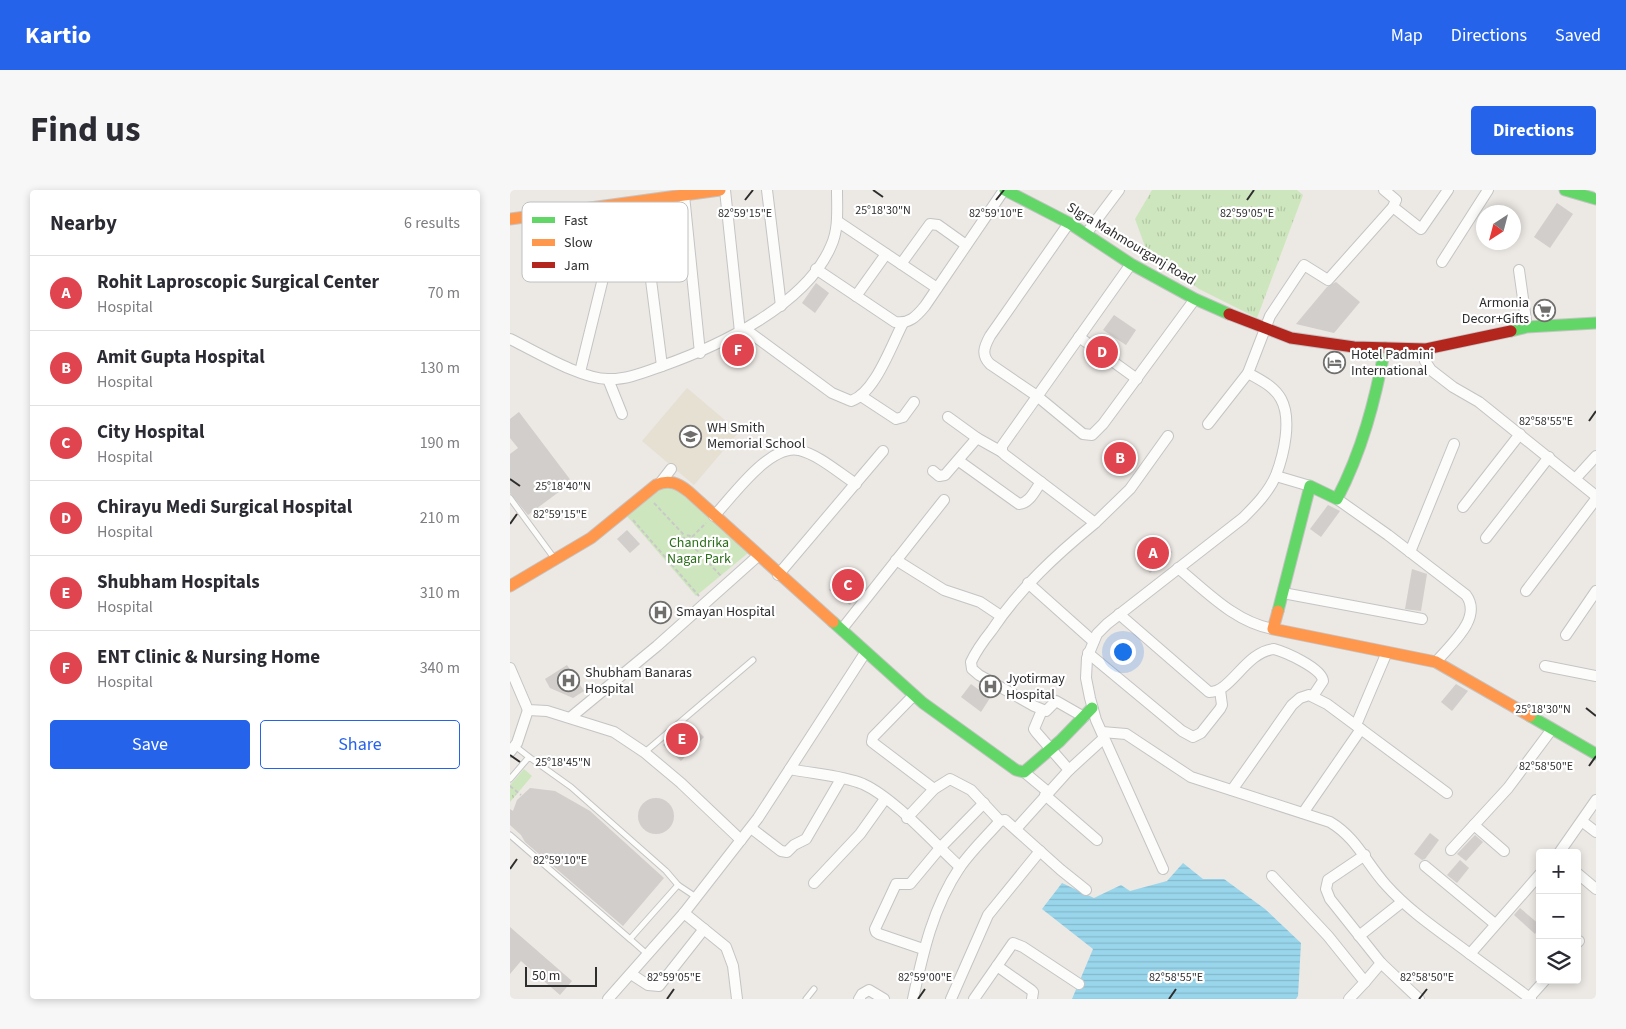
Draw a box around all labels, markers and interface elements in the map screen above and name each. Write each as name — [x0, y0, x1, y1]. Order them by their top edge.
text: Kartio — [25, 18, 91, 53]
text: Map — [1391, 23, 1423, 48]
text: Directions — [1451, 23, 1527, 48]
text: Saved — [1555, 23, 1601, 48]
text: Find us — [30, 105, 140, 155]
button: Directions — [1471, 106, 1596, 155]
street label: SIgra Mahmourganj Road — [1063, 198, 1199, 290]
legend — [522, 202, 688, 282]
text: 25°18'30"N — [855, 202, 911, 219]
text: 82°59'15"E — [718, 205, 772, 222]
text: 82°59'10"E — [969, 205, 1023, 222]
text: 82°59'05"E — [1220, 205, 1274, 222]
north arrow — [1476, 205, 1521, 250]
text: Nearby — [50, 208, 117, 238]
text: Fast — [564, 211, 588, 231]
text: 6 results — [404, 212, 460, 234]
text: Slow — [564, 233, 593, 253]
text: Jam — [564, 256, 589, 276]
text: Rohit Laproscopic Surgical Center — [97, 269, 379, 296]
text: A — [61, 282, 71, 304]
text: 70 m — [428, 282, 460, 304]
place label: Armonia Decor+Gifts — [1462, 293, 1529, 329]
text: Hospital — [97, 296, 153, 318]
supermarket icon: Armonia Decor+Gifts — [1533, 299, 1557, 323]
pin: F — [722, 331, 754, 369]
pin: D — [1086, 333, 1118, 371]
text: Amit Gupta Hospital — [97, 344, 265, 371]
place label: Hotel Padmini International — [1351, 345, 1434, 381]
hotel icon: Hotel Padmini International — [1323, 351, 1347, 375]
text: B — [61, 357, 71, 379]
text: 130 m — [420, 357, 460, 379]
text: Hospital — [97, 371, 153, 393]
text: 82°58'55"E — [1519, 413, 1573, 430]
place label: WH Smith Memorial School — [707, 418, 806, 454]
text: City Hospital — [97, 419, 204, 446]
school or university icon: WH Smith Memorial School — [679, 424, 703, 448]
text: C — [61, 432, 71, 454]
text: 190 m — [420, 432, 460, 454]
pin: B — [1104, 439, 1136, 477]
text: Hospital — [97, 446, 153, 468]
text: 25°18'40"N — [535, 478, 591, 495]
text: Chirayu Medi Surgical Hospital — [97, 494, 352, 521]
text: 82°59'15"E — [533, 506, 587, 523]
text: D — [61, 507, 71, 529]
text: 210 m — [420, 507, 460, 529]
text: Hospital — [97, 521, 153, 543]
park label: Chandrika Nagar Park — [667, 533, 731, 569]
pin: A — [1137, 534, 1169, 572]
pin: C — [832, 566, 864, 604]
text: Shubham Hospitals — [97, 569, 260, 596]
text: E — [62, 582, 70, 604]
text: 310 m — [420, 582, 460, 604]
text: Hospital — [97, 596, 153, 618]
hospital icon: Smayan Hospital — [648, 600, 672, 624]
place label: Smayan Hospital — [676, 602, 775, 622]
your location — [1110, 639, 1136, 665]
text: ENT Clinic & Nursing Home — [97, 644, 320, 671]
text: F — [62, 657, 70, 679]
text: 340 m — [420, 657, 460, 679]
place label: Shubham Banaras Hospital — [585, 663, 692, 699]
hospital icon: Shubham Banaras Hospital — [557, 669, 581, 693]
place label: Jyotirmay Hospital — [1006, 669, 1065, 705]
text: Hospital — [97, 671, 153, 693]
hospital icon: Jyotirmay Hospital — [978, 675, 1002, 699]
text: 25°18'30"N — [1515, 701, 1571, 718]
button: Save — [50, 720, 250, 769]
button: Share — [260, 720, 460, 769]
pin: E — [666, 720, 698, 758]
text: 25°18'45"N — [535, 754, 591, 771]
text: 82°58'50"E — [1519, 758, 1573, 775]
map controls — [1536, 849, 1581, 984]
button: + — [1536, 849, 1581, 894]
text: 82°59'10"E — [533, 852, 587, 869]
button: − — [1536, 894, 1581, 939]
button: layers — [1536, 939, 1581, 984]
scale bar — [525, 964, 598, 987]
text: 50 m — [532, 966, 560, 986]
text: 82°59'05"E — [647, 969, 701, 986]
text: 82°59'00"E — [898, 969, 952, 986]
text: 82°58'55"E — [1149, 969, 1203, 986]
text: 82°58'50"E — [1400, 969, 1454, 986]

